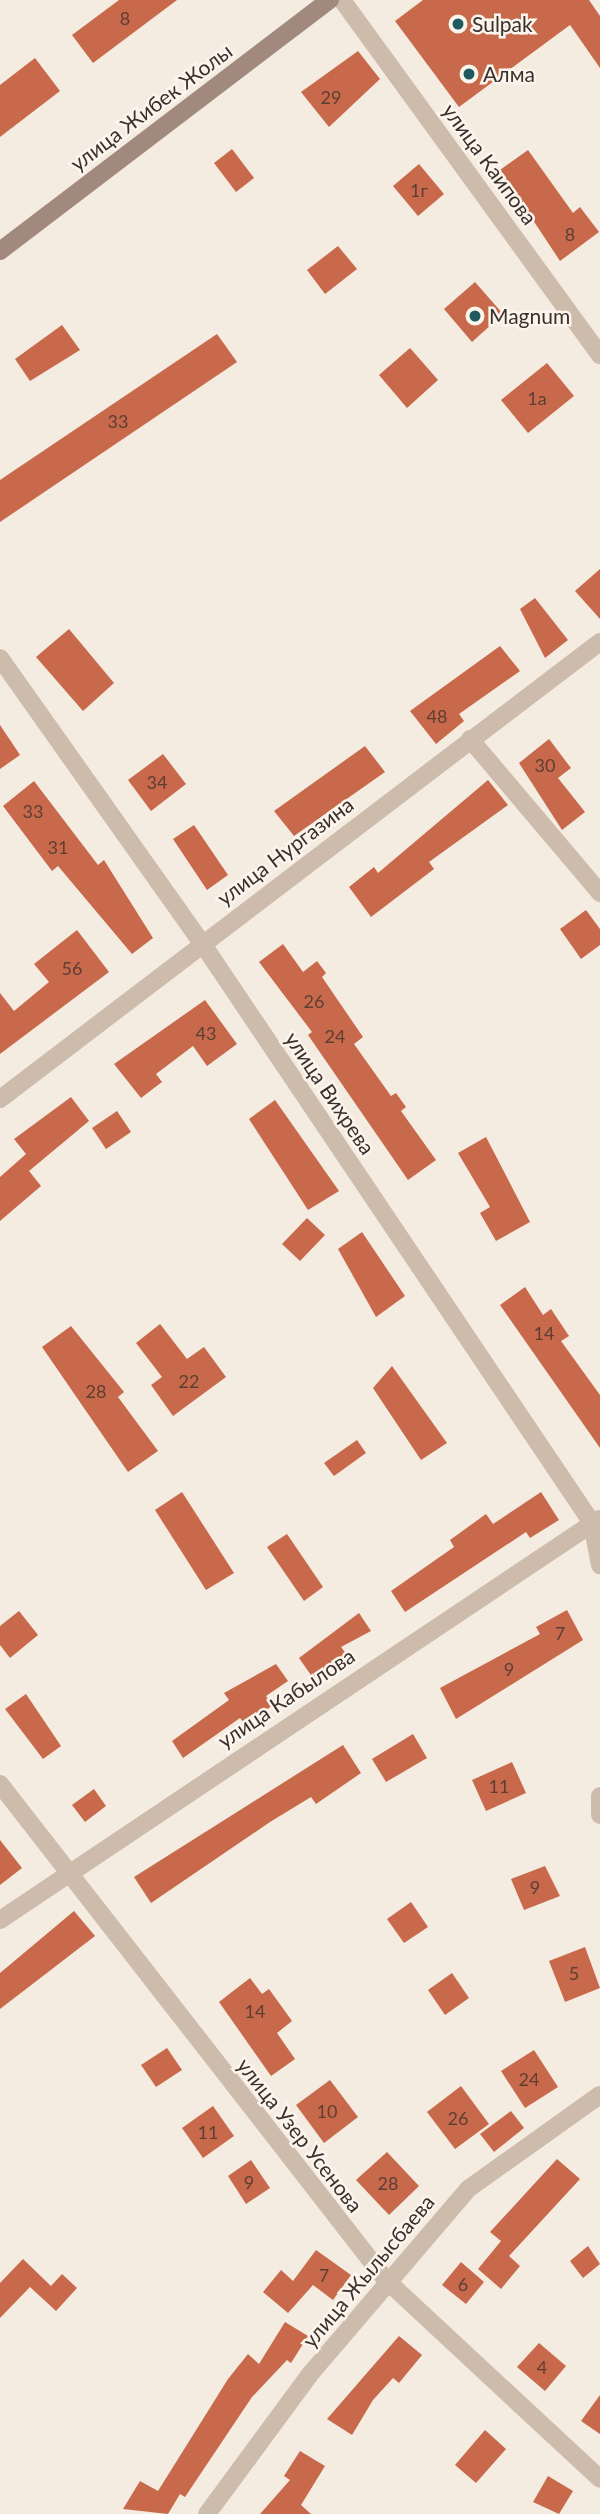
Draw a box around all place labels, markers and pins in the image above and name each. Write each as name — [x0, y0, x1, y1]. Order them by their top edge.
place label: Sulpak — [472, 11, 533, 37]
marker: Sulpak — [450, 16, 466, 32]
place label: Алма — [483, 61, 535, 87]
marker: Алма — [461, 66, 477, 82]
place label: Magnum — [489, 303, 570, 329]
marker: Magnum — [467, 308, 483, 324]

